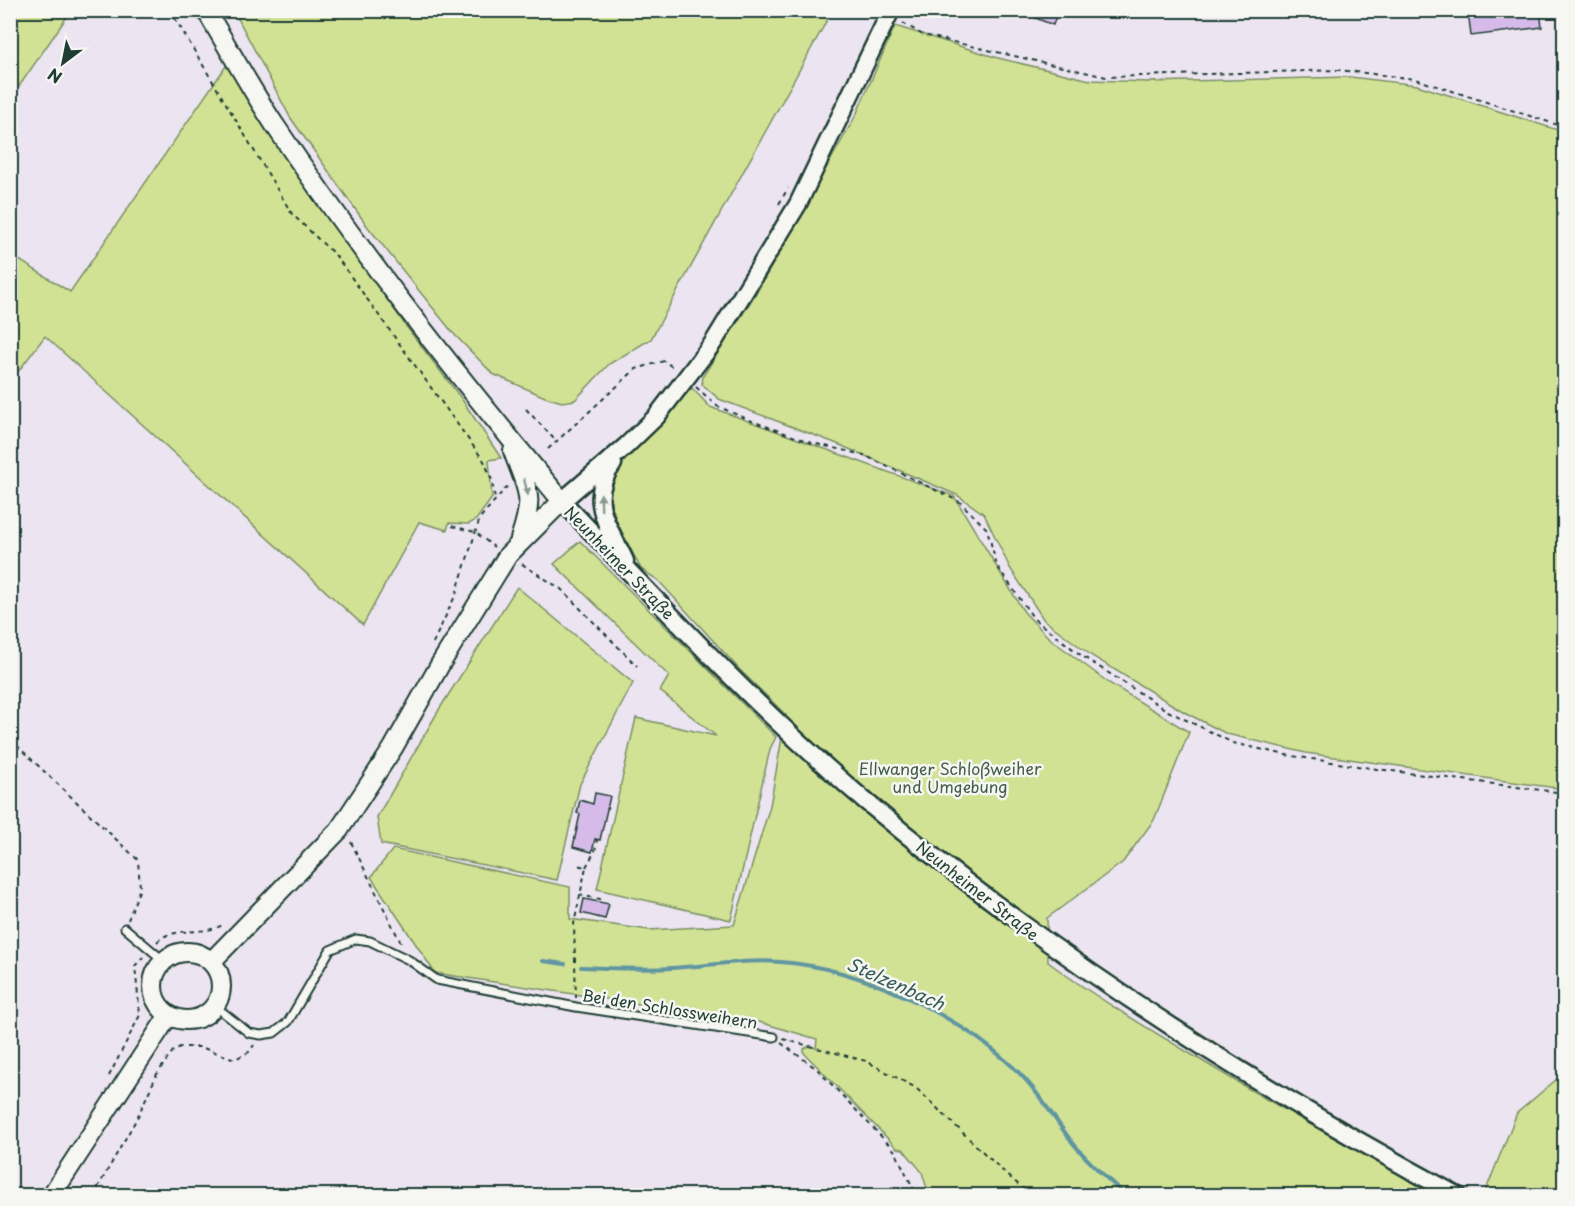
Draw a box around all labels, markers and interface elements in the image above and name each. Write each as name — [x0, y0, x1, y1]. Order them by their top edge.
north arrow — [33, 33, 93, 93]
text: N — [43, 63, 66, 90]
one-way arrow — [522, 478, 532, 496]
one-way arrow — [596, 493, 606, 512]
street label: Neunheimer Straße — [559, 500, 681, 624]
park label: Ellwanger Schloßweiher und Umgebung — [859, 756, 1042, 798]
street label: Neunheimer Straße — [912, 834, 1044, 946]
water label: Stelzenbach — [843, 949, 950, 1017]
street label: Bei den Schlossweihern — [581, 982, 759, 1034]

